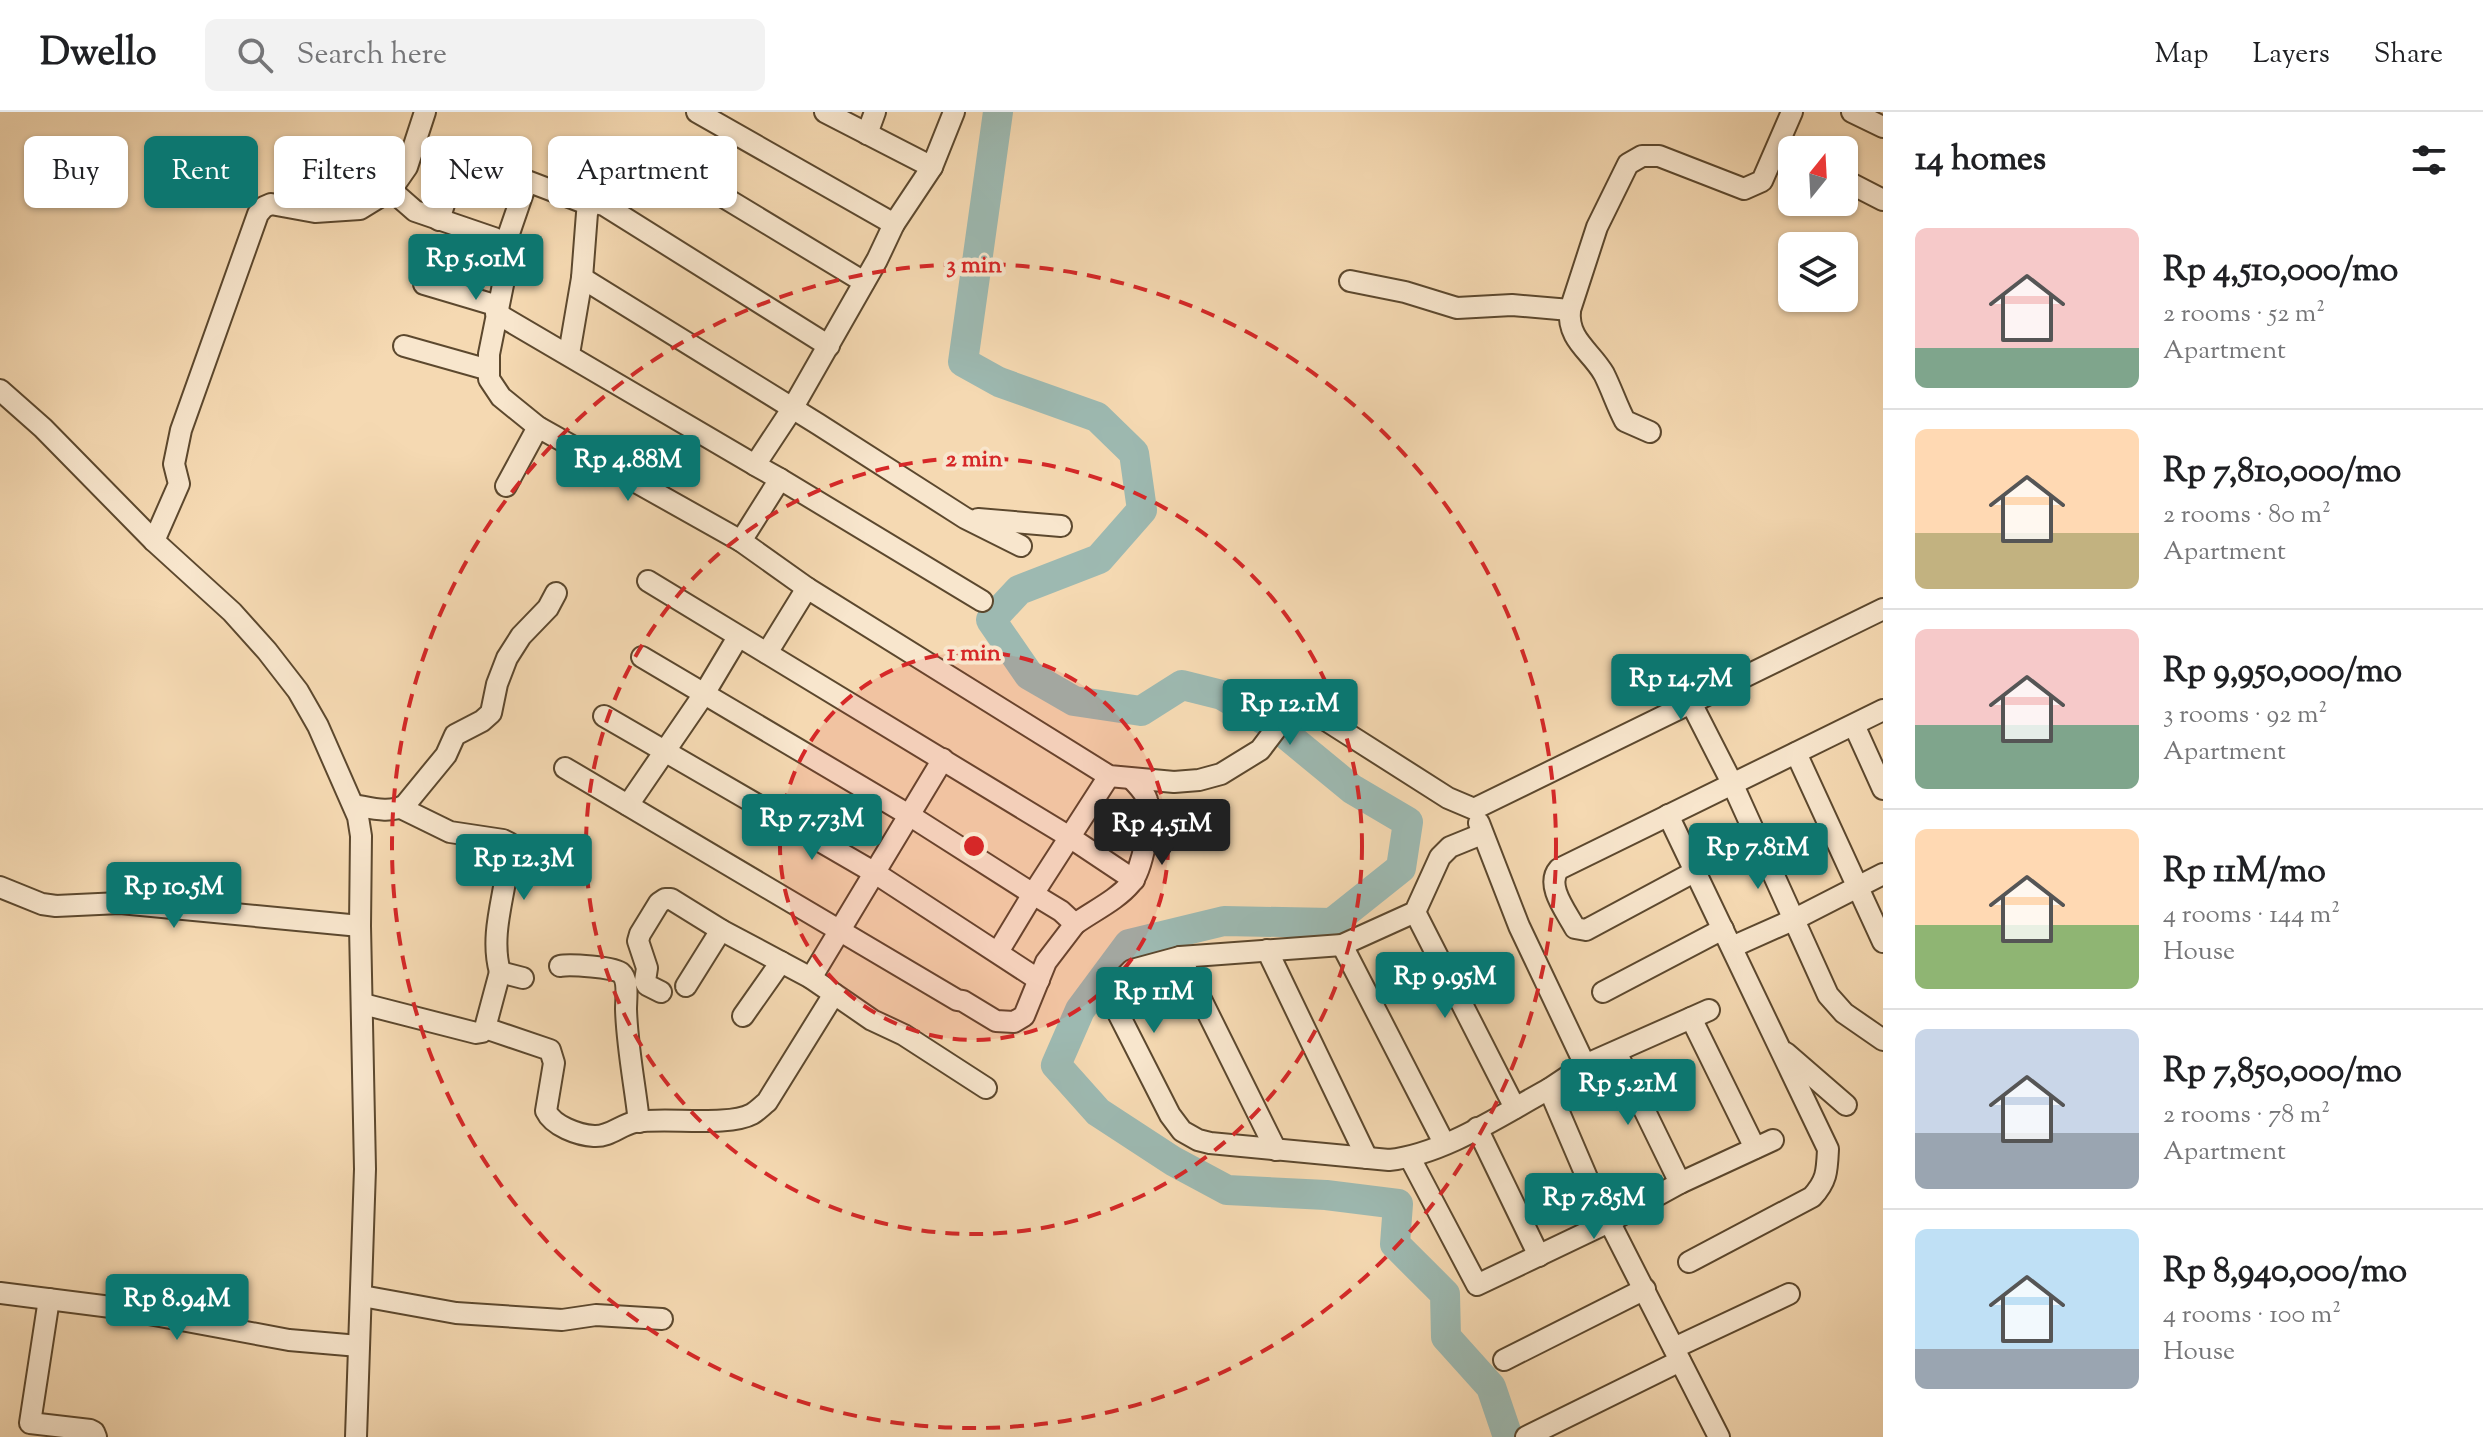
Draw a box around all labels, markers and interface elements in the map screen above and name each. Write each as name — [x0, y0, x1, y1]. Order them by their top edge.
search box — [205, 19, 765, 91]
text: Dwello — [40, 28, 157, 82]
icon: search — [233, 33, 277, 77]
text: Search here — [297, 34, 447, 77]
text: Map — [2155, 35, 2208, 75]
text: Layers — [2252, 35, 2330, 75]
text: Share — [2374, 35, 2443, 75]
chip: Buy — [24, 136, 128, 208]
chip: Rent — [144, 136, 258, 208]
chip: Filters — [274, 136, 405, 208]
chip: New — [421, 136, 532, 208]
chip: Apartment — [548, 136, 737, 208]
north arrow — [1778, 136, 1858, 216]
map controls — [1778, 136, 1858, 312]
text: 14 homes — [1915, 136, 2046, 185]
icon: filters — [2407, 138, 2451, 182]
button: layers — [1778, 232, 1858, 312]
pin: Rp 5.01M — [393, 234, 559, 302]
text: Rp 5.01M — [426, 241, 526, 278]
text: Rp 4,510,000/mo — [2163, 247, 2398, 296]
text: 3 min — [946, 249, 1003, 283]
icon: home — [1979, 260, 2075, 356]
text: 2 rooms · 52 m² — [2163, 296, 2325, 333]
text: Apartment — [2163, 333, 2286, 370]
pin: Rp 4.88M — [545, 435, 711, 503]
text: Rp 4.88M — [574, 442, 682, 479]
text: 2 min — [945, 443, 1003, 477]
text: Rp 7,810,000/mo — [2163, 448, 2401, 497]
icon: home — [1979, 461, 2075, 557]
text: 2 rooms · 80 m² — [2163, 497, 2331, 534]
text: Apartment — [2163, 534, 2286, 571]
text: 1 min — [947, 637, 1002, 671]
text: Rp 9,950,000/mo — [2163, 648, 2402, 697]
pin: Rp 14.7M — [1598, 654, 1764, 722]
text: Rp 14.7M — [1629, 661, 1733, 698]
icon: home — [1979, 661, 2075, 757]
pin: Rp 12.1M — [1207, 679, 1373, 747]
text: Rp 12.1M — [1241, 686, 1339, 723]
text: 3 rooms · 92 m² — [2163, 697, 2327, 734]
text: Apartment — [2163, 734, 2286, 771]
pin: Rp 7.73M — [729, 794, 895, 862]
pin: Rp 4.51M — [1079, 799, 1245, 867]
text: Rp 7.73M — [760, 801, 864, 838]
text: Rp 4.51M — [1112, 806, 1212, 843]
pin: Rp 7.81M — [1675, 823, 1841, 891]
text: Rp 7.81M — [1707, 830, 1809, 867]
centre of rings — [960, 832, 988, 860]
pin: Rp 12.3M — [441, 834, 607, 902]
text: Rp 12.3M — [474, 841, 574, 878]
text: Rp 11M/mo — [2163, 848, 2326, 897]
icon: home — [1979, 861, 2075, 957]
pin: Rp 10.5M — [91, 862, 257, 930]
text: Rp 10.5M — [124, 869, 224, 906]
text: 4 rooms · 144 m² — [2163, 897, 2340, 934]
text: House — [2163, 934, 2235, 971]
pin: Rp 9.95M — [1362, 952, 1528, 1020]
text: Rp 9.95M — [1394, 959, 1496, 996]
pin: Rp 11M — [1089, 967, 1219, 1035]
text: Rp 11M — [1114, 974, 1194, 1011]
text: Rp 7,850,000/mo — [2163, 1048, 2402, 1097]
pin: Rp 5.21M — [1545, 1059, 1711, 1127]
icon: home — [1979, 1061, 2075, 1157]
text: Rp 5.21M — [1579, 1066, 1677, 1103]
text: 2 rooms · 78 m² — [2163, 1097, 2330, 1134]
text: Apartment — [2163, 1134, 2286, 1171]
pin: Rp 7.85M — [1511, 1173, 1677, 1241]
text: Rp 7.85M — [1543, 1180, 1645, 1217]
text: Rp 8,940,000/mo — [2163, 1248, 2407, 1297]
icon: home — [1979, 1261, 2075, 1357]
pin: Rp 8.94M — [94, 1274, 260, 1342]
text: Rp 8.94M — [124, 1281, 230, 1318]
text: 4 rooms · 100 m² — [2163, 1297, 2341, 1334]
text: House — [2163, 1334, 2235, 1371]

